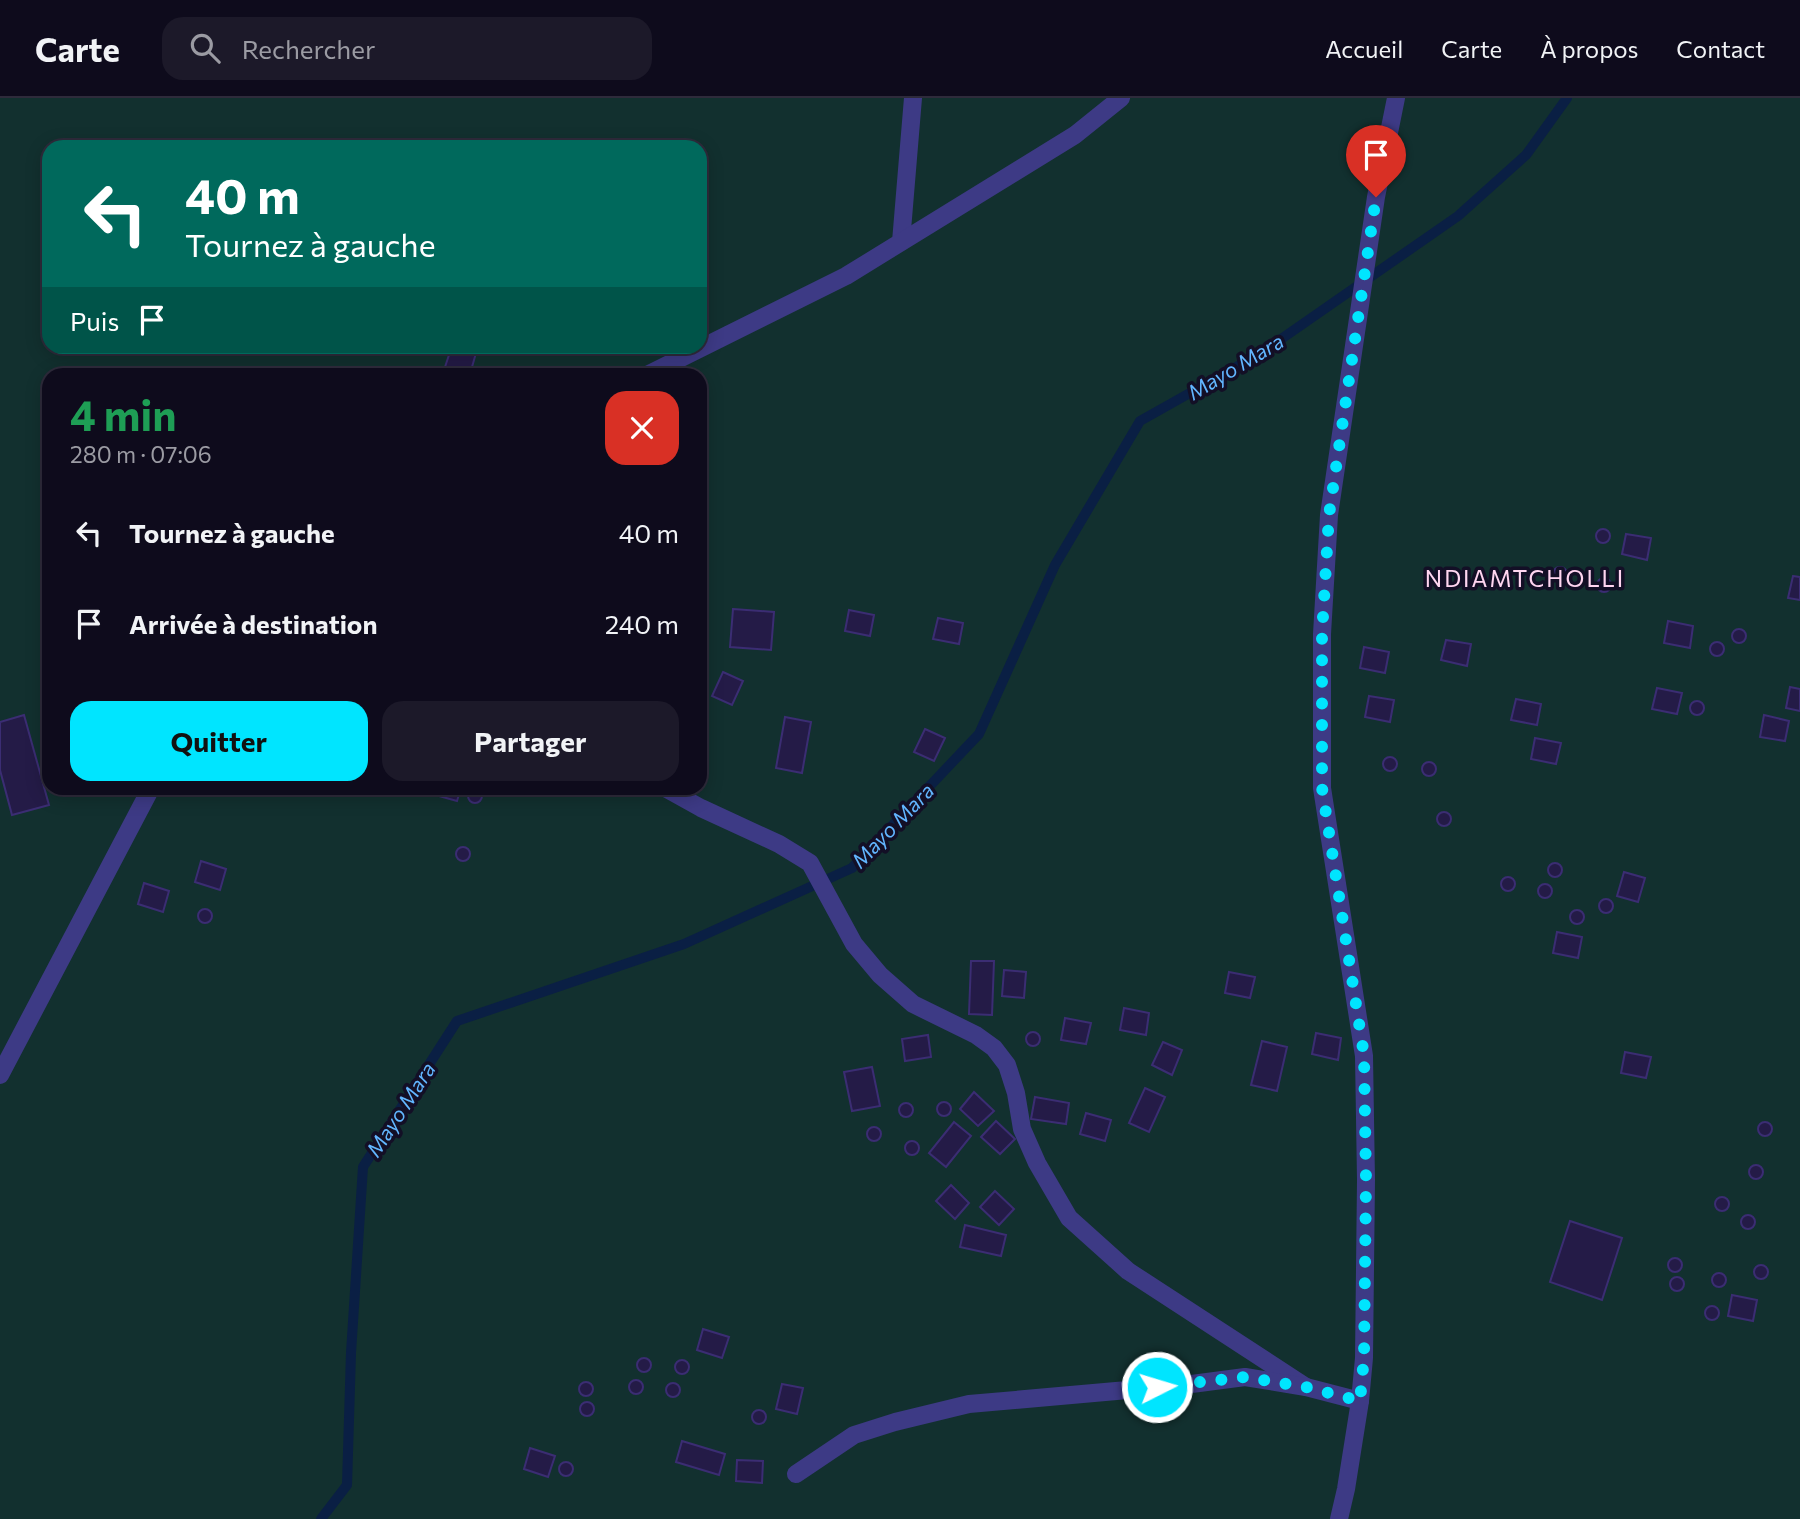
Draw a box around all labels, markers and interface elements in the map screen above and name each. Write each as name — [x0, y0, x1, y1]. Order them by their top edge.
search box — [162, 17, 652, 80]
text: Carte — [35, 28, 120, 69]
icon: search — [186, 29, 224, 67]
text: Rechercher — [242, 33, 375, 64]
text: Accueil — [1325, 34, 1403, 63]
text: Carte — [1441, 34, 1502, 63]
text: À propos — [1540, 34, 1638, 63]
text: Contact — [1676, 34, 1765, 63]
pin — [1346, 125, 1406, 197]
icon: arrive — [1357, 136, 1395, 174]
text: 40 m — [185, 164, 300, 224]
icon: left — [70, 168, 161, 259]
text: Tournez à gauche — [185, 224, 436, 264]
icon: arrive — [133, 301, 171, 339]
text: Puis — [70, 305, 119, 336]
water label: Mayo Mara — [1182, 328, 1288, 404]
text: 4 min — [70, 388, 176, 440]
button: close — [605, 391, 679, 465]
text: 280 m · 07:06 — [70, 440, 212, 468]
icon: left — [70, 514, 108, 552]
text: Tournez à gauche — [129, 517, 335, 548]
text: 40 m — [619, 517, 679, 548]
district label: NDIAMTCHOLLI — [1425, 564, 1625, 592]
icon: arrive — [70, 605, 108, 643]
text: Arrivée à destination — [129, 608, 377, 639]
text: 240 m — [605, 608, 679, 639]
button: Quitter — [70, 701, 368, 781]
button: Partager — [382, 701, 679, 781]
water label: Mayo Mara — [846, 778, 938, 872]
water label: Mayo Mara — [360, 1057, 440, 1161]
position arrow — [1120, 1350, 1194, 1424]

